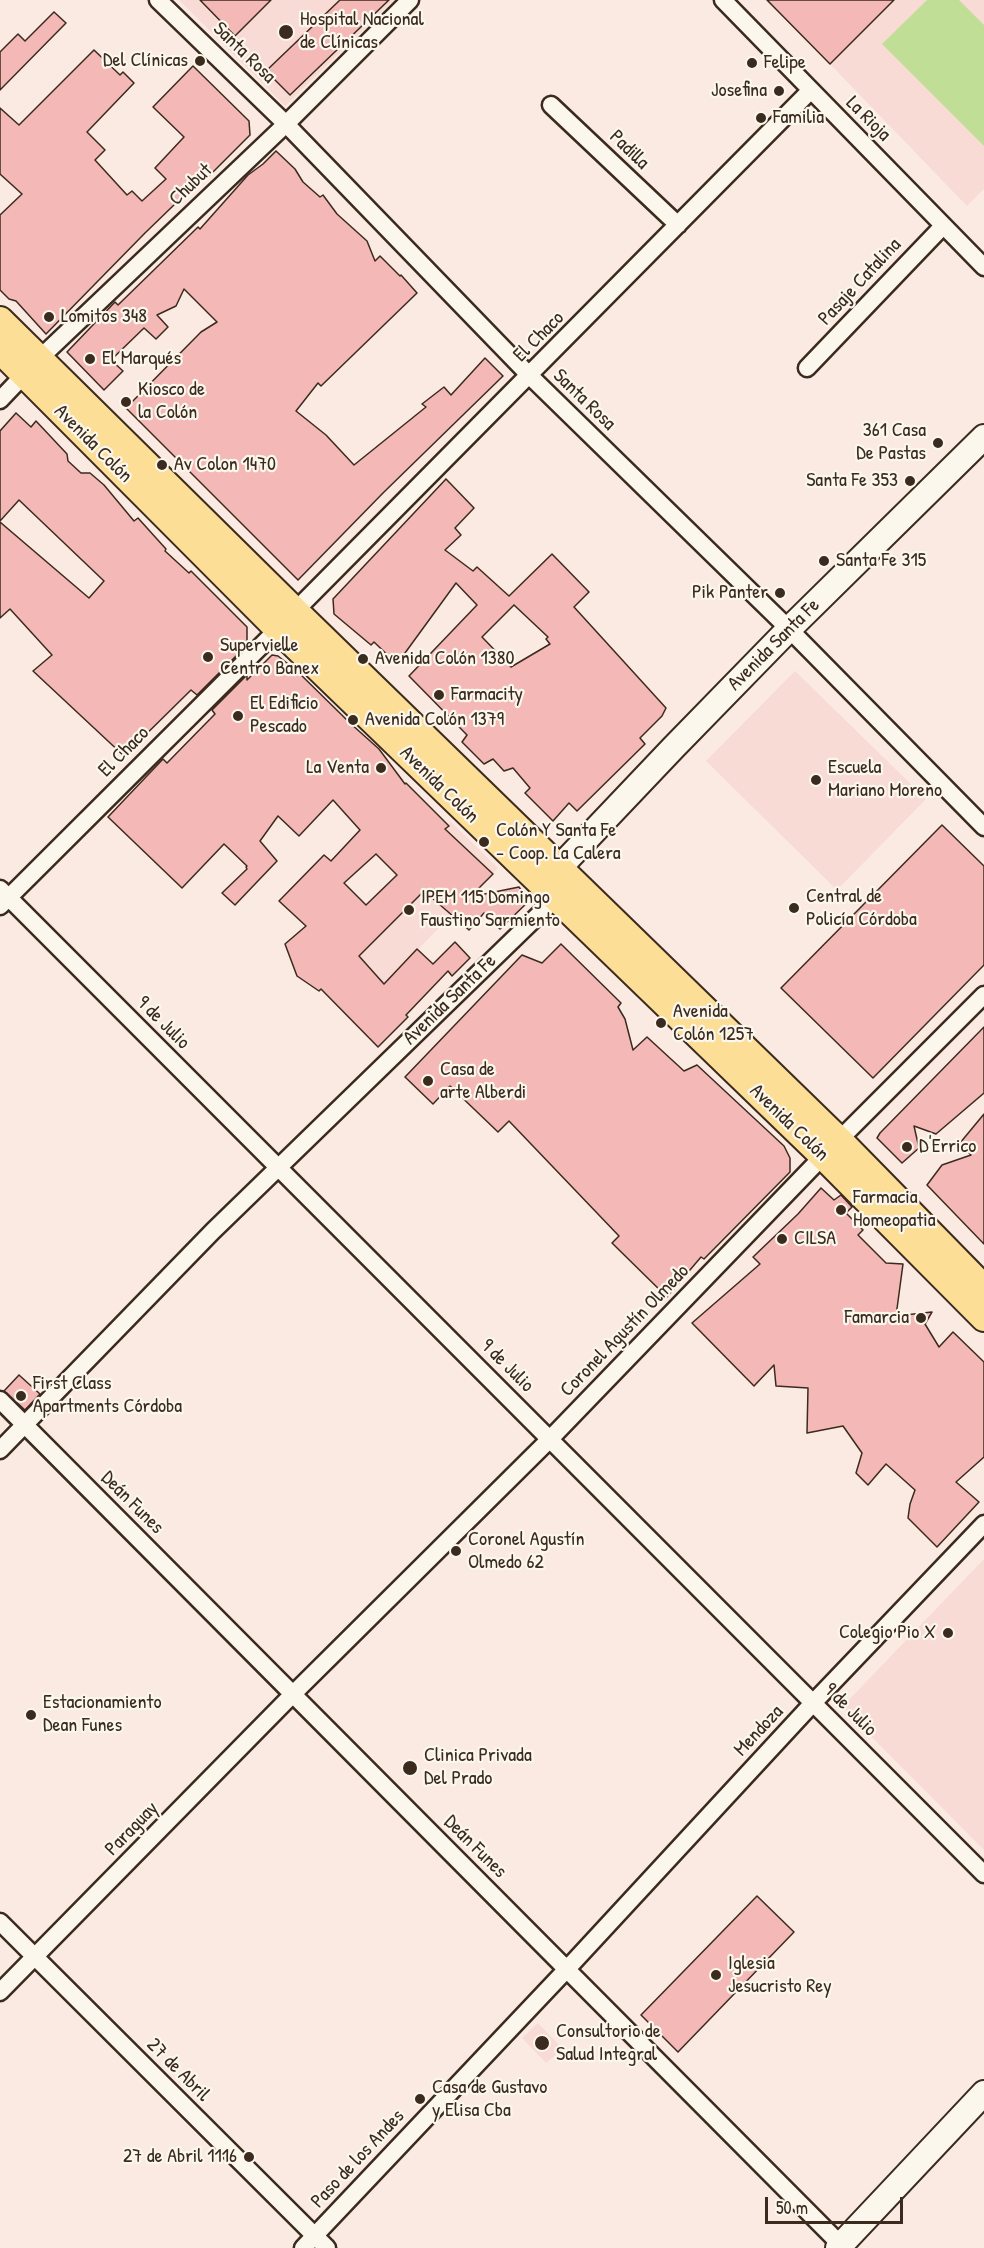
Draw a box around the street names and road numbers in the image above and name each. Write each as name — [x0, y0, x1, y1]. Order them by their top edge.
street label: Santa Rosa — [208, 17, 280, 89]
street label: La Rioja — [840, 91, 896, 147]
street label: Padilla — [604, 125, 654, 175]
street label: Chubut — [165, 159, 217, 211]
street label: Pasaje Catalina — [814, 233, 906, 331]
street label: El Chaco — [509, 307, 569, 367]
street label: Santa Rosa — [548, 364, 620, 436]
street label: Avenida Colón — [49, 400, 137, 488]
street label: Avenida Santa Fe — [723, 594, 825, 696]
street label: El Chaco — [94, 722, 154, 782]
street label: Avenida Colón — [394, 741, 484, 829]
street label: Avenida Santa Fe — [398, 950, 502, 1050]
street label: 9 de Julio — [131, 991, 195, 1055]
street label: Avenida Colón — [744, 1079, 834, 1167]
street label: Coronel Agustín Olmedo — [556, 1260, 694, 1402]
street label: 9 de Julio — [475, 1334, 539, 1398]
street label: Deán Funes — [96, 1467, 168, 1539]
street label: 9 de Julio — [818, 1678, 882, 1742]
street label: Mendoza — [729, 1700, 789, 1762]
street label: Paraguay — [100, 1797, 164, 1861]
street label: Deán Funes — [439, 1811, 511, 1883]
street label: 27 de Abril — [141, 2033, 215, 2107]
street label: Paso de los Andes — [306, 2105, 410, 2213]

